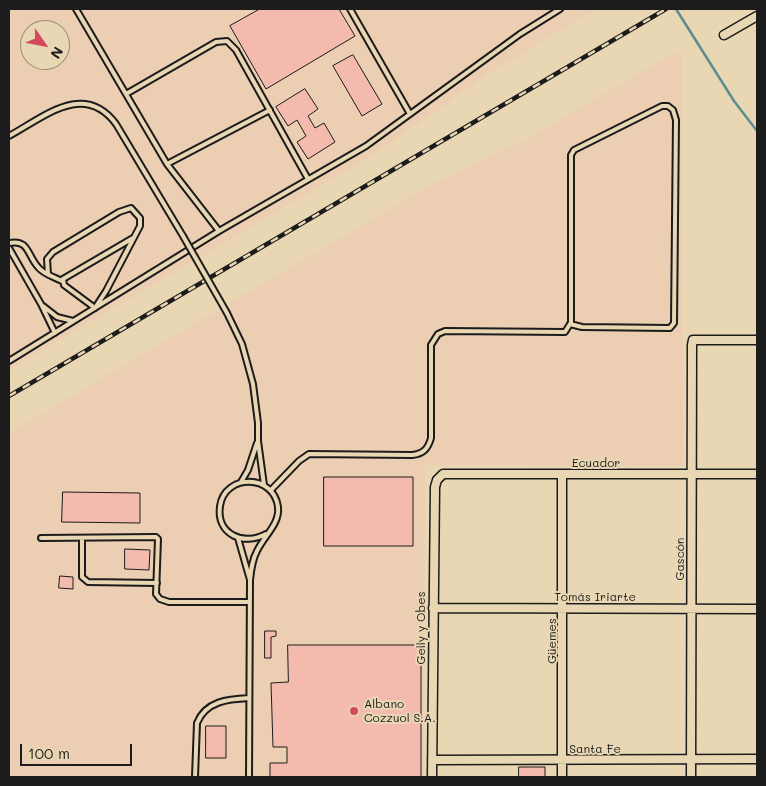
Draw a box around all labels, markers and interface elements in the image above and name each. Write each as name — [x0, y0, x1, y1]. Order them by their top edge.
north arrow — [20, 20, 70, 70]
text: N — [46, 43, 68, 63]
street label: Ecuador — [572, 456, 620, 470]
street label: Gascón — [673, 537, 687, 581]
street label: Tomás Iriarte — [554, 590, 636, 604]
street label: Gelly y Obes — [414, 592, 428, 664]
street label: Güemes — [545, 618, 559, 664]
place label: Albano Cozzuol S.A. — [364, 697, 436, 725]
marker: Albano Cozzuol S.A. — [348, 705, 360, 717]
scale bar — [22, 734, 135, 766]
street label: Santa Fe — [569, 742, 621, 756]
text: 100 m — [28, 743, 70, 763]

